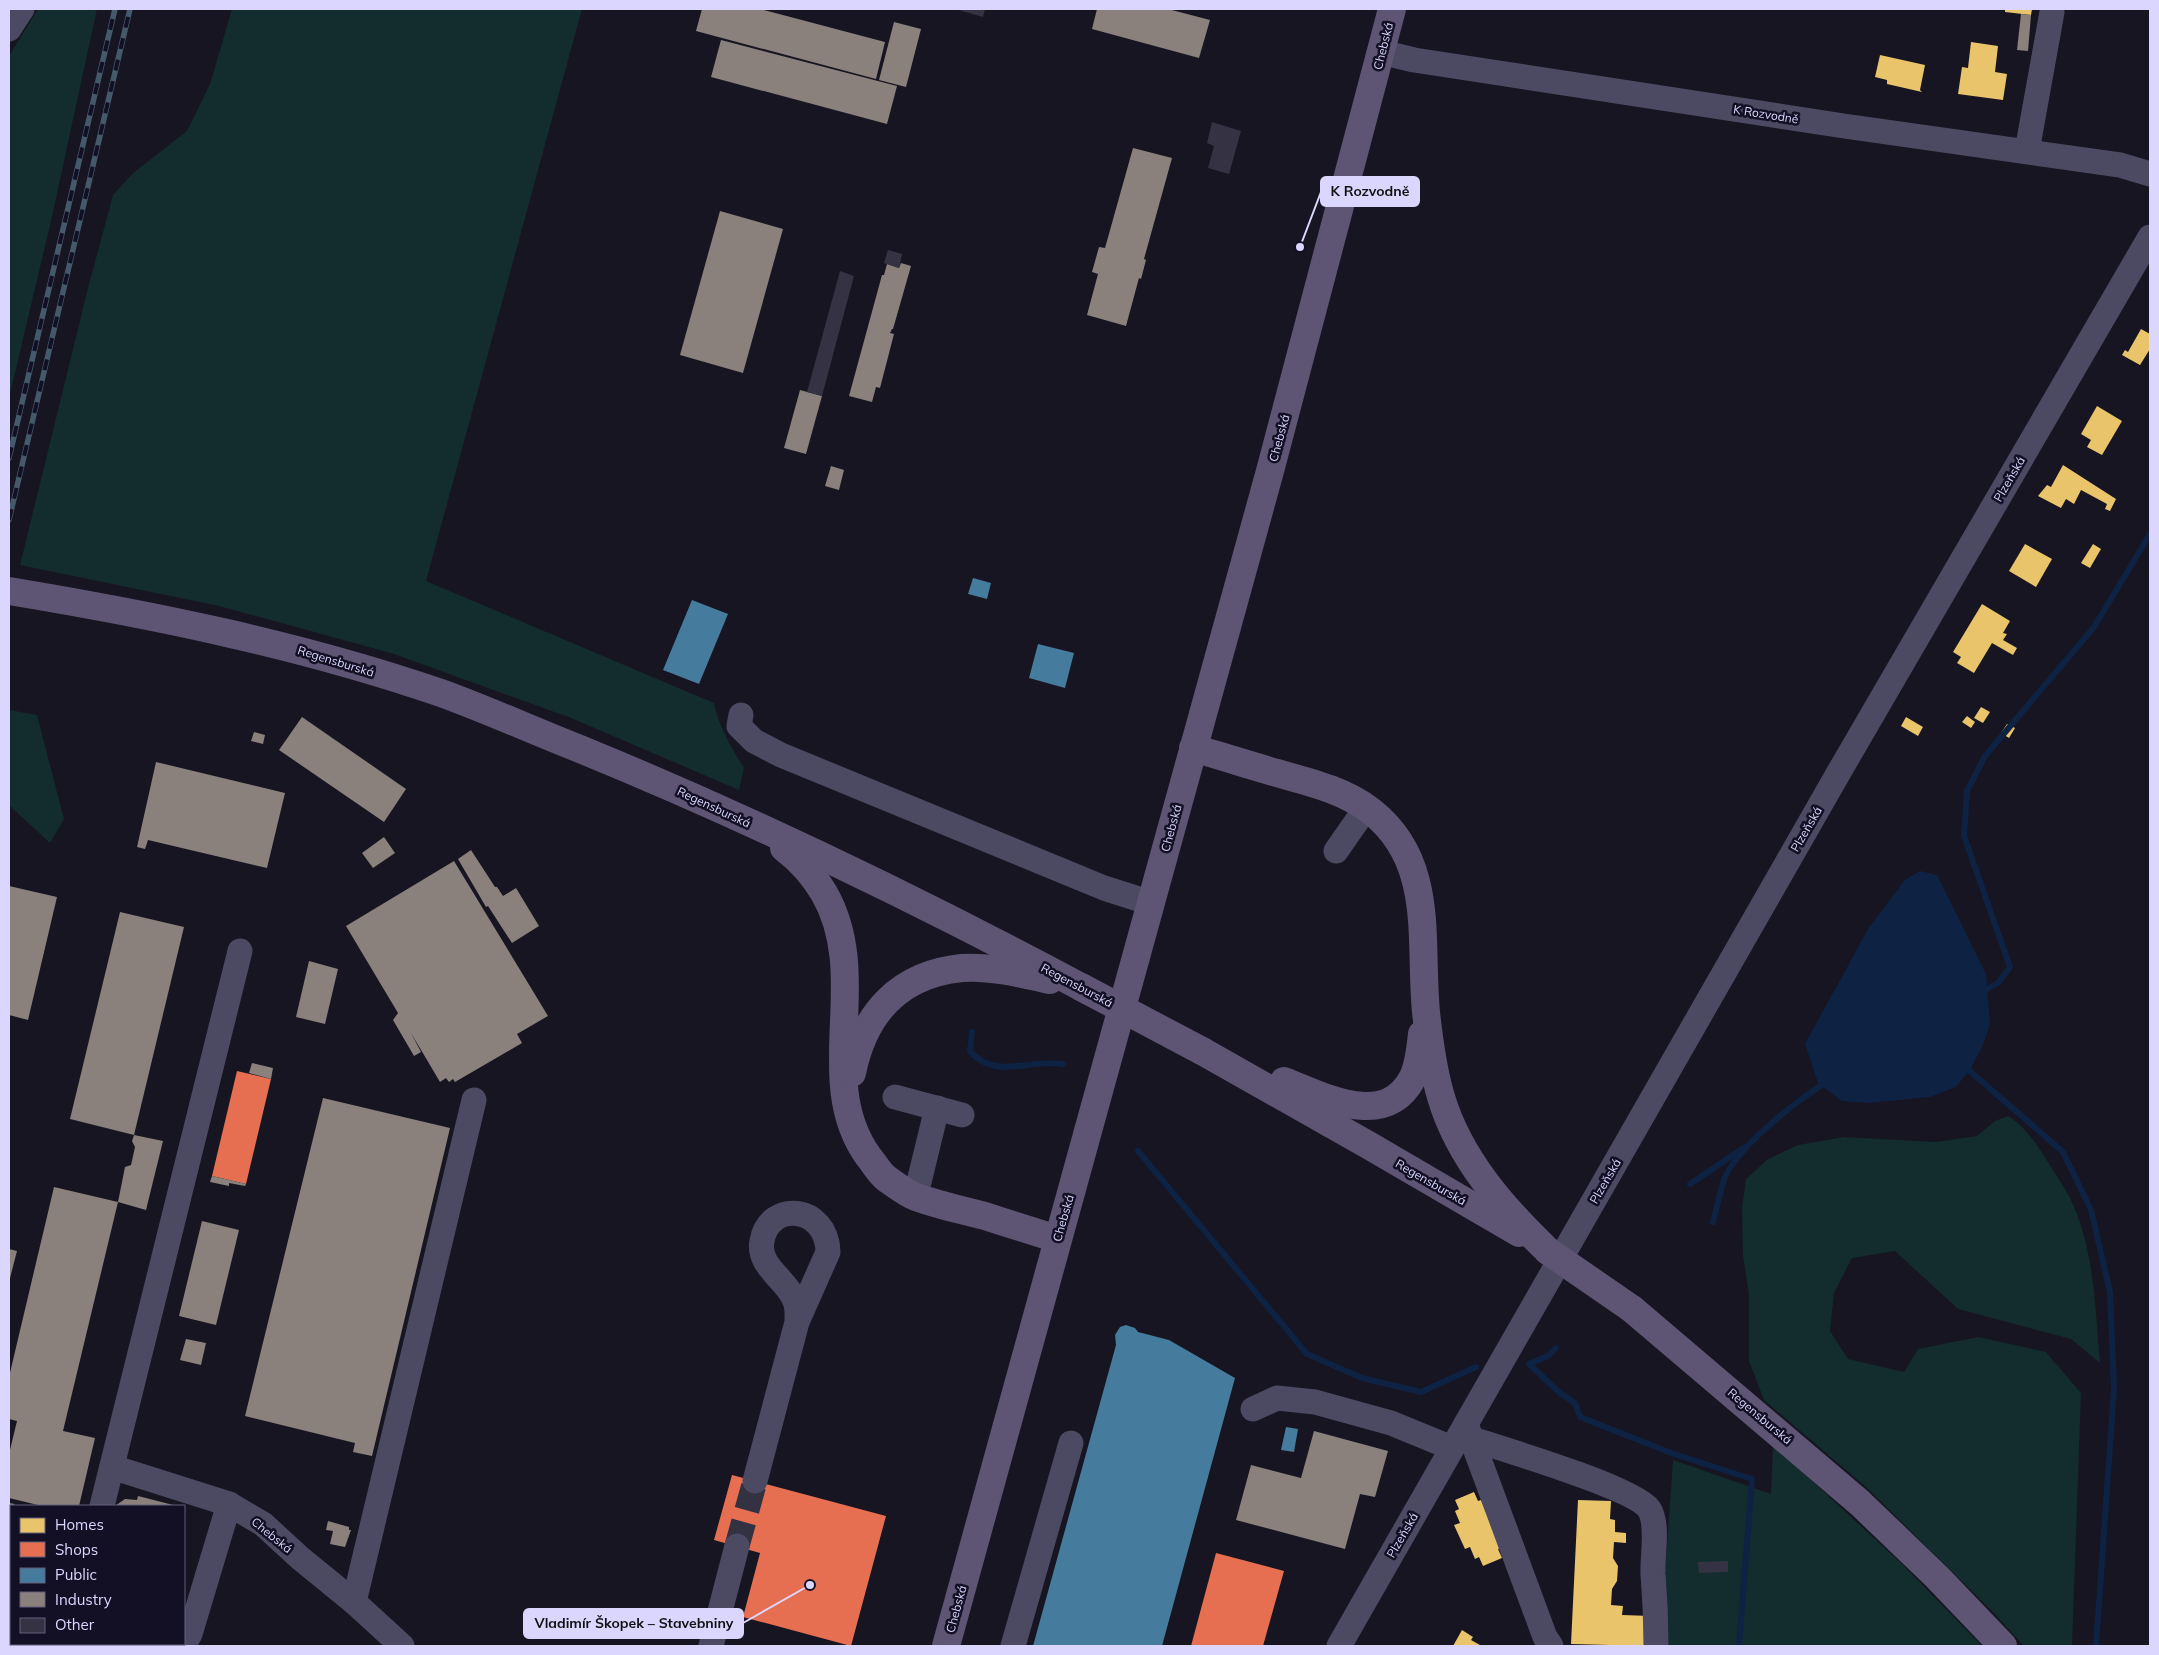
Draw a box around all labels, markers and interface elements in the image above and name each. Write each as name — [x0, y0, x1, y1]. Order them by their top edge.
street label: Chebská — [1370, 21, 1396, 71]
street label: K Rozvodně — [1732, 101, 1800, 127]
callout: K Rozvodně — [1321, 177, 1419, 206]
text: K Rozvodně — [1331, 182, 1410, 200]
street label: Chebská — [1266, 413, 1292, 463]
street label: Plzeňská — [1990, 454, 2028, 504]
street label: Regensburská — [296, 642, 376, 680]
street label: Regensburská — [675, 783, 753, 831]
street label: Chebská — [1158, 803, 1184, 853]
street label: Plzeňská — [1787, 804, 1825, 854]
street label: Regensburská — [1039, 960, 1115, 1010]
street label: Regensburská — [1393, 1156, 1469, 1208]
street label: Plzeňská — [1586, 1156, 1624, 1206]
street label: Chebská — [1049, 1193, 1077, 1243]
street label: Regensburská — [1725, 1385, 1795, 1447]
legend — [10, 1505, 185, 1645]
street label: Plzeňská — [1383, 1510, 1421, 1560]
street label: Chebská — [249, 1514, 295, 1556]
text: Homes — [55, 1515, 104, 1534]
text: Shops — [55, 1540, 98, 1559]
text: Public — [55, 1565, 97, 1584]
street label: Chebská — [943, 1584, 969, 1634]
text: Industry — [55, 1590, 112, 1609]
callout: Vladimír Škopek – Stavebniny — [524, 1609, 743, 1638]
text: Vladimír Škopek – Stavebniny — [534, 1614, 734, 1632]
text: Other — [55, 1615, 95, 1634]

